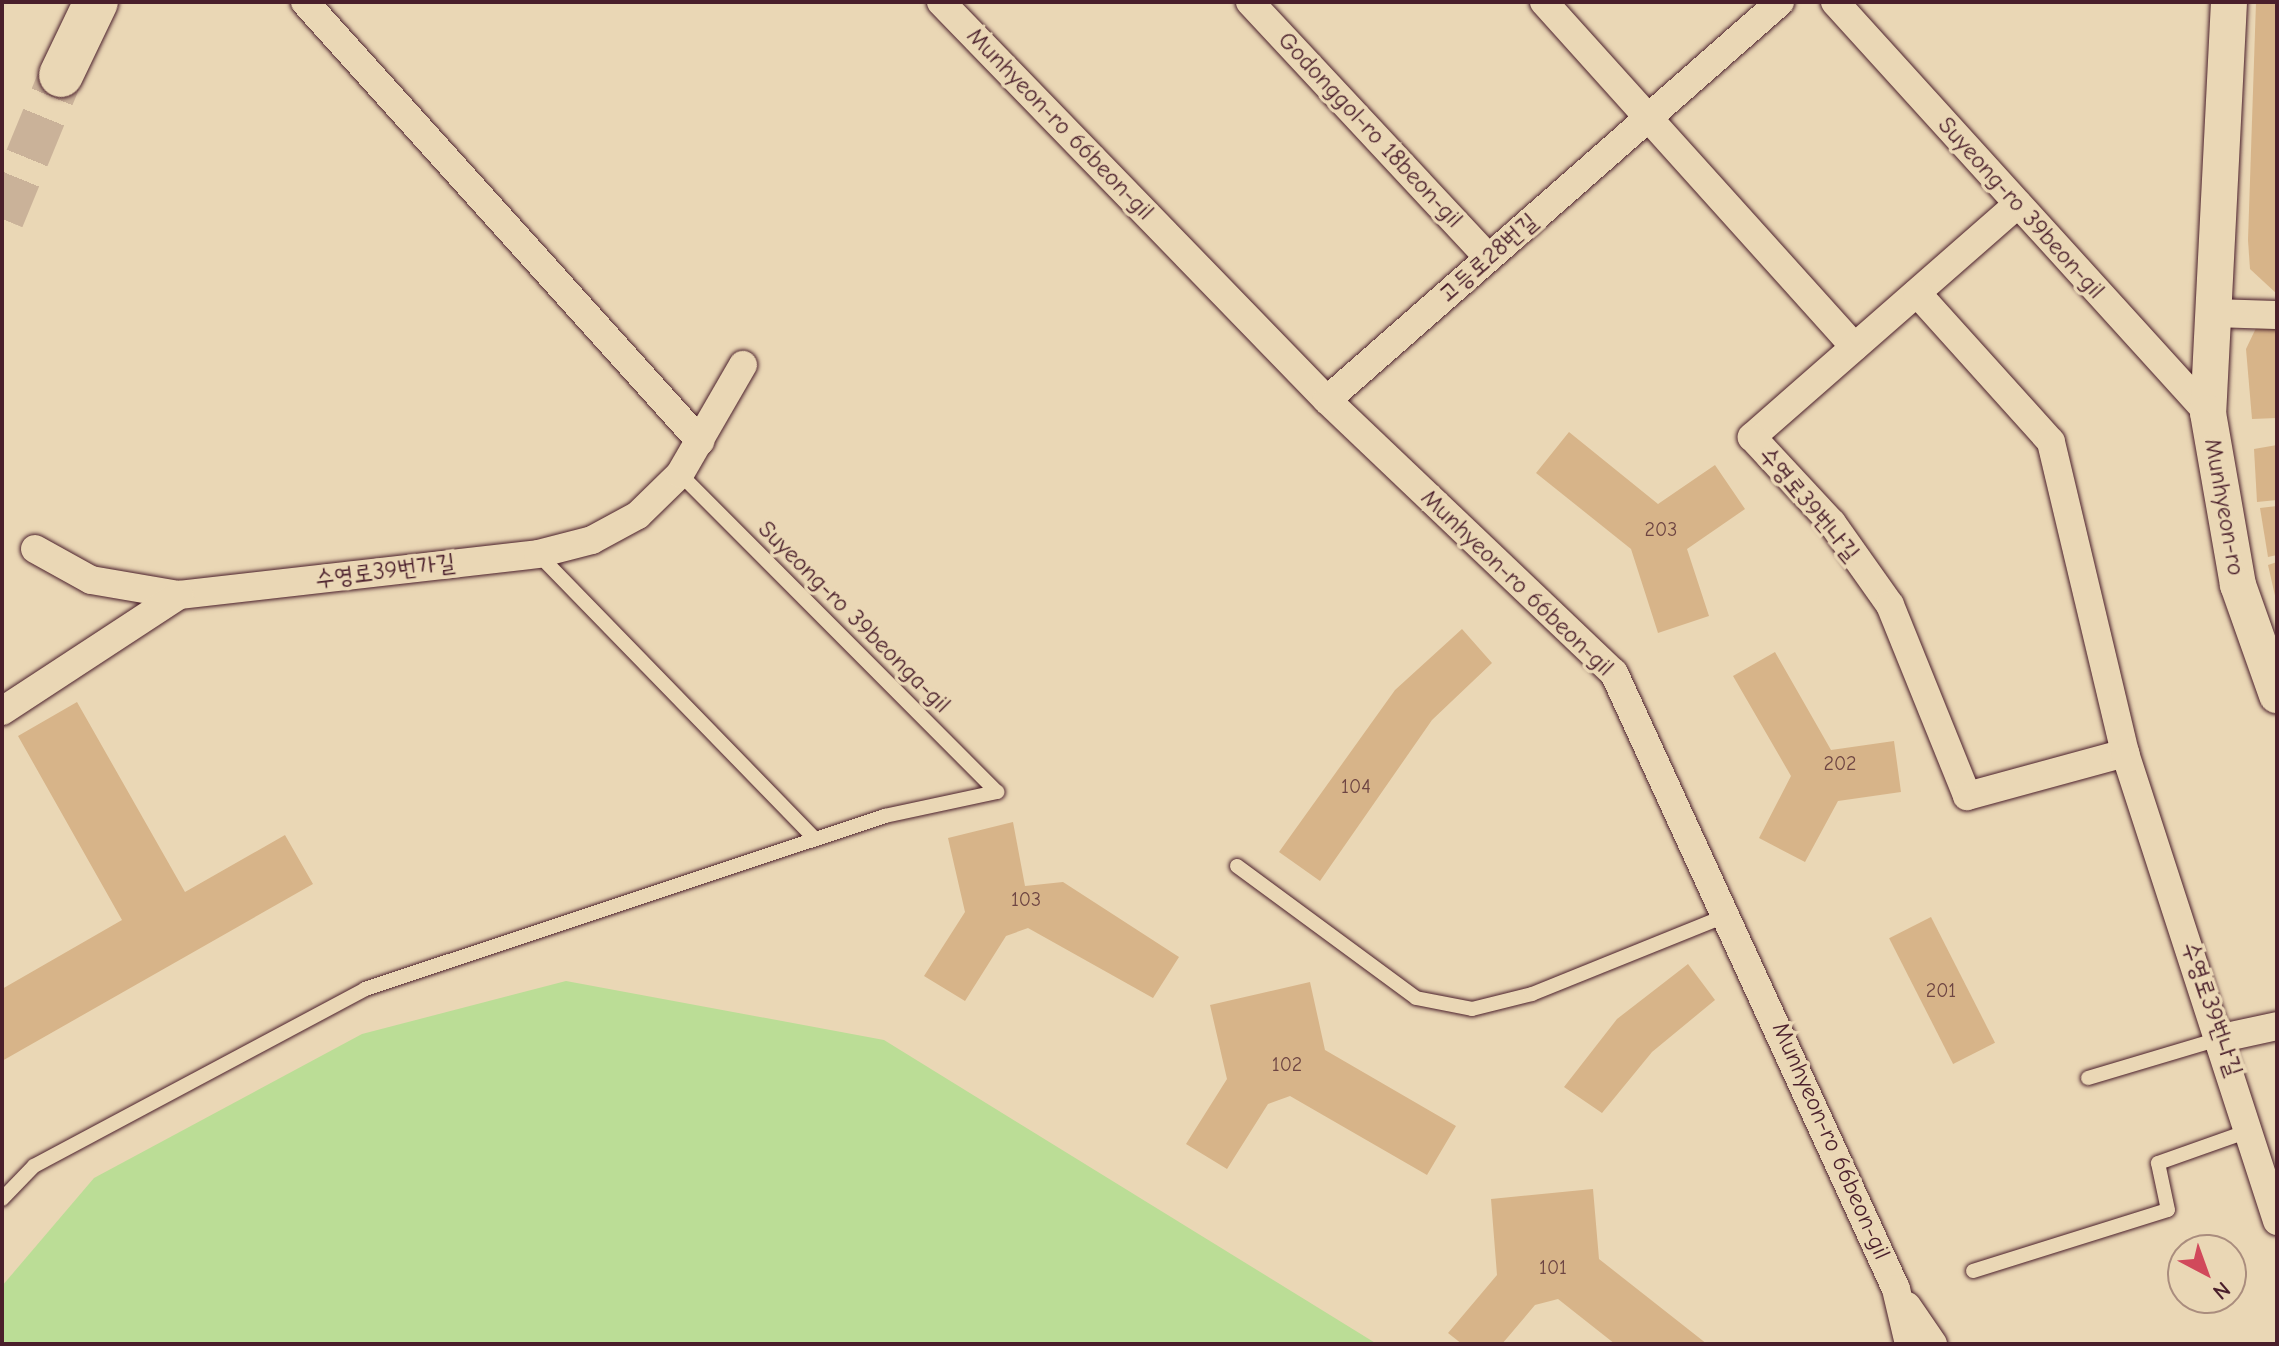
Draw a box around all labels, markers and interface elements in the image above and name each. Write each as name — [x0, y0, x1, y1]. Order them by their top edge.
street label: Munhyeon-ro 66beon-gil — [961, 22, 1159, 226]
street label: Godonggol-ro 18beon-gil — [1272, 26, 1468, 234]
street label: Suyeong-ro 39beon-gil — [1932, 111, 2110, 305]
street label: 고등로28번길 — [1433, 207, 1543, 309]
street label: Munhyeon-ro — [2198, 436, 2250, 578]
street label: 수영로39번나길 — [1753, 441, 1865, 567]
street label: Munhyeon-ro 66beon-gil — [1415, 484, 1619, 682]
street label: Suyeong-ro 39beonga-gil — [752, 515, 956, 719]
house number: 203 — [1645, 517, 1677, 541]
street label: 수영로39번가길 — [313, 548, 457, 594]
house number: 202 — [1823, 751, 1857, 775]
house number: 104 — [1341, 774, 1371, 798]
house number: 103 — [1011, 887, 1041, 911]
street label: 수영로39번나길 — [2175, 938, 2249, 1080]
house number: 201 — [1926, 978, 1956, 1002]
street label: Munhyeon-ro 66beon-gil — [1766, 1018, 1896, 1264]
house number: 102 — [1272, 1052, 1302, 1076]
north arrow — [2167, 1234, 2247, 1314]
house number: 101 — [1539, 1255, 1567, 1279]
text: N — [2207, 1276, 2235, 1305]

